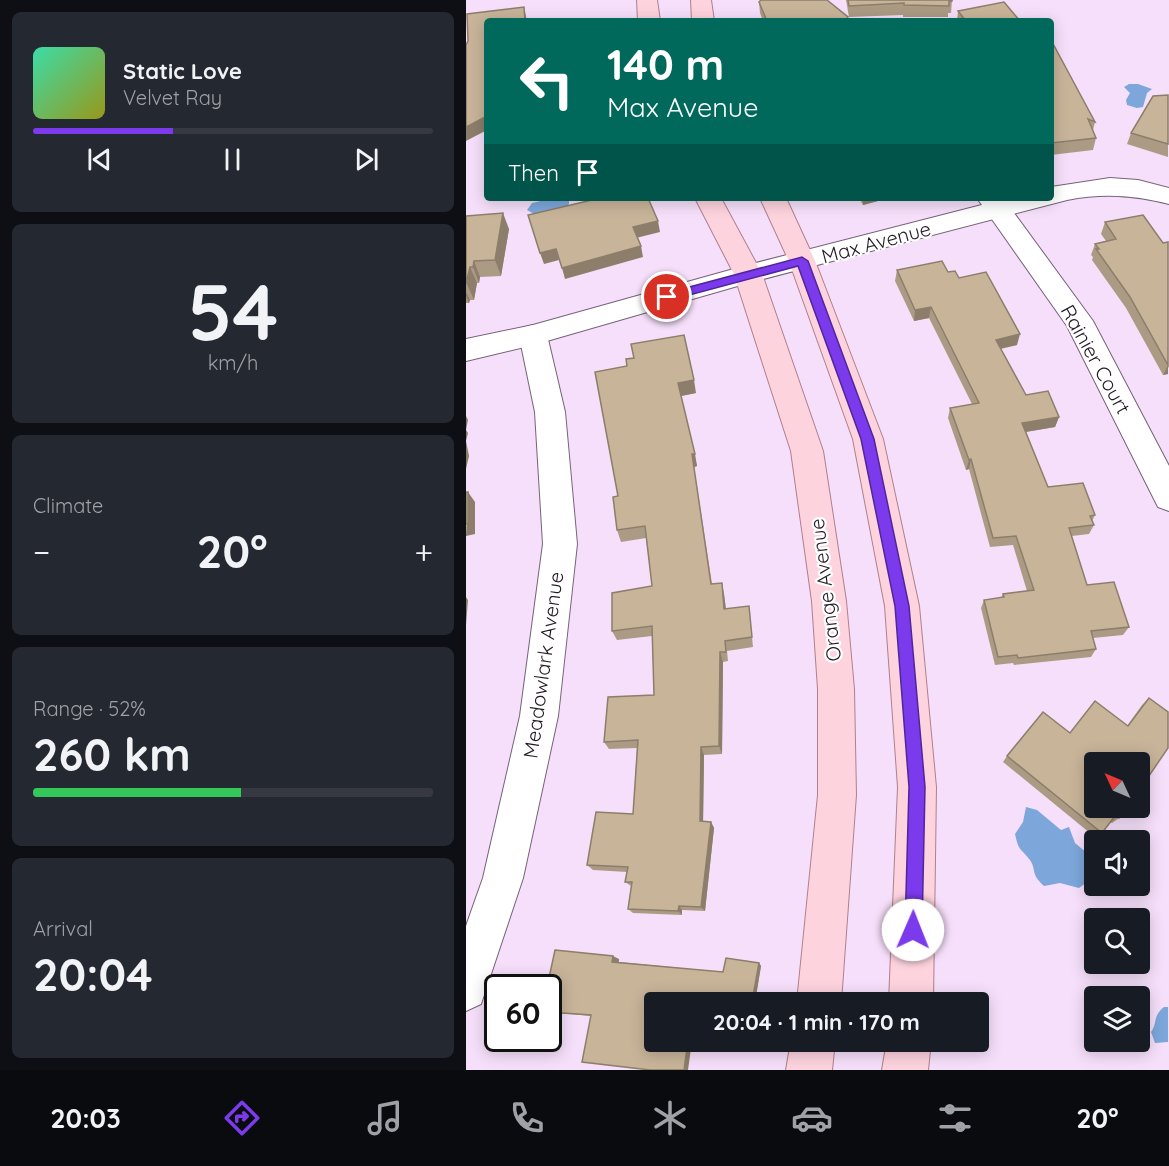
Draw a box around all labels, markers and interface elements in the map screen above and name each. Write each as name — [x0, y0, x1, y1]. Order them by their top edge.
text: 140 m — [607, 38, 724, 91]
icon: left — [508, 42, 586, 120]
text: Static Love — [123, 57, 242, 85]
text: Velvet Ray — [123, 85, 222, 110]
text: Max Avenue — [607, 90, 758, 124]
icon: previous — [83, 143, 116, 176]
icon: pause — [216, 143, 249, 176]
icon: next — [350, 143, 383, 176]
icon: arrive — [571, 156, 604, 189]
text: Then — [508, 159, 559, 187]
street label: Max Avenue — [819, 215, 933, 269]
text: 54 — [188, 262, 278, 360]
pin — [641, 271, 692, 322]
icon: arrive — [650, 280, 683, 313]
street label: Rainier Court — [1056, 300, 1136, 418]
text: km/h — [208, 350, 258, 375]
text: Climate — [33, 493, 103, 518]
street label: Orange Avenue — [804, 517, 846, 663]
text: 20° — [197, 523, 268, 579]
text: − — [33, 531, 50, 572]
text: + — [414, 531, 433, 572]
street label: Meadowlark Avenue — [518, 570, 568, 760]
text: Range · 52% — [33, 696, 146, 721]
text: 260 km — [33, 726, 191, 782]
north arrow — [1084, 752, 1150, 818]
map controls — [1084, 752, 1150, 1052]
button: sound — [1084, 830, 1150, 896]
position arrow — [881, 898, 945, 962]
button: search — [1084, 908, 1150, 974]
text: Arrival — [33, 916, 93, 941]
text: 20:04 — [33, 946, 153, 1002]
speed limit sign: 60 — [484, 974, 562, 1052]
button: layers — [1084, 986, 1150, 1052]
text: 20:04 · 1 min · 170 m — [713, 1008, 920, 1036]
icon: directions — [221, 1097, 263, 1139]
icon: music — [364, 1097, 406, 1139]
icon: phone — [506, 1097, 548, 1139]
icon: climate — [649, 1097, 691, 1139]
icon: car — [791, 1097, 833, 1139]
icon: filters — [934, 1097, 976, 1139]
text: 20:03 — [50, 1101, 121, 1135]
text: 20° — [1076, 1101, 1119, 1135]

